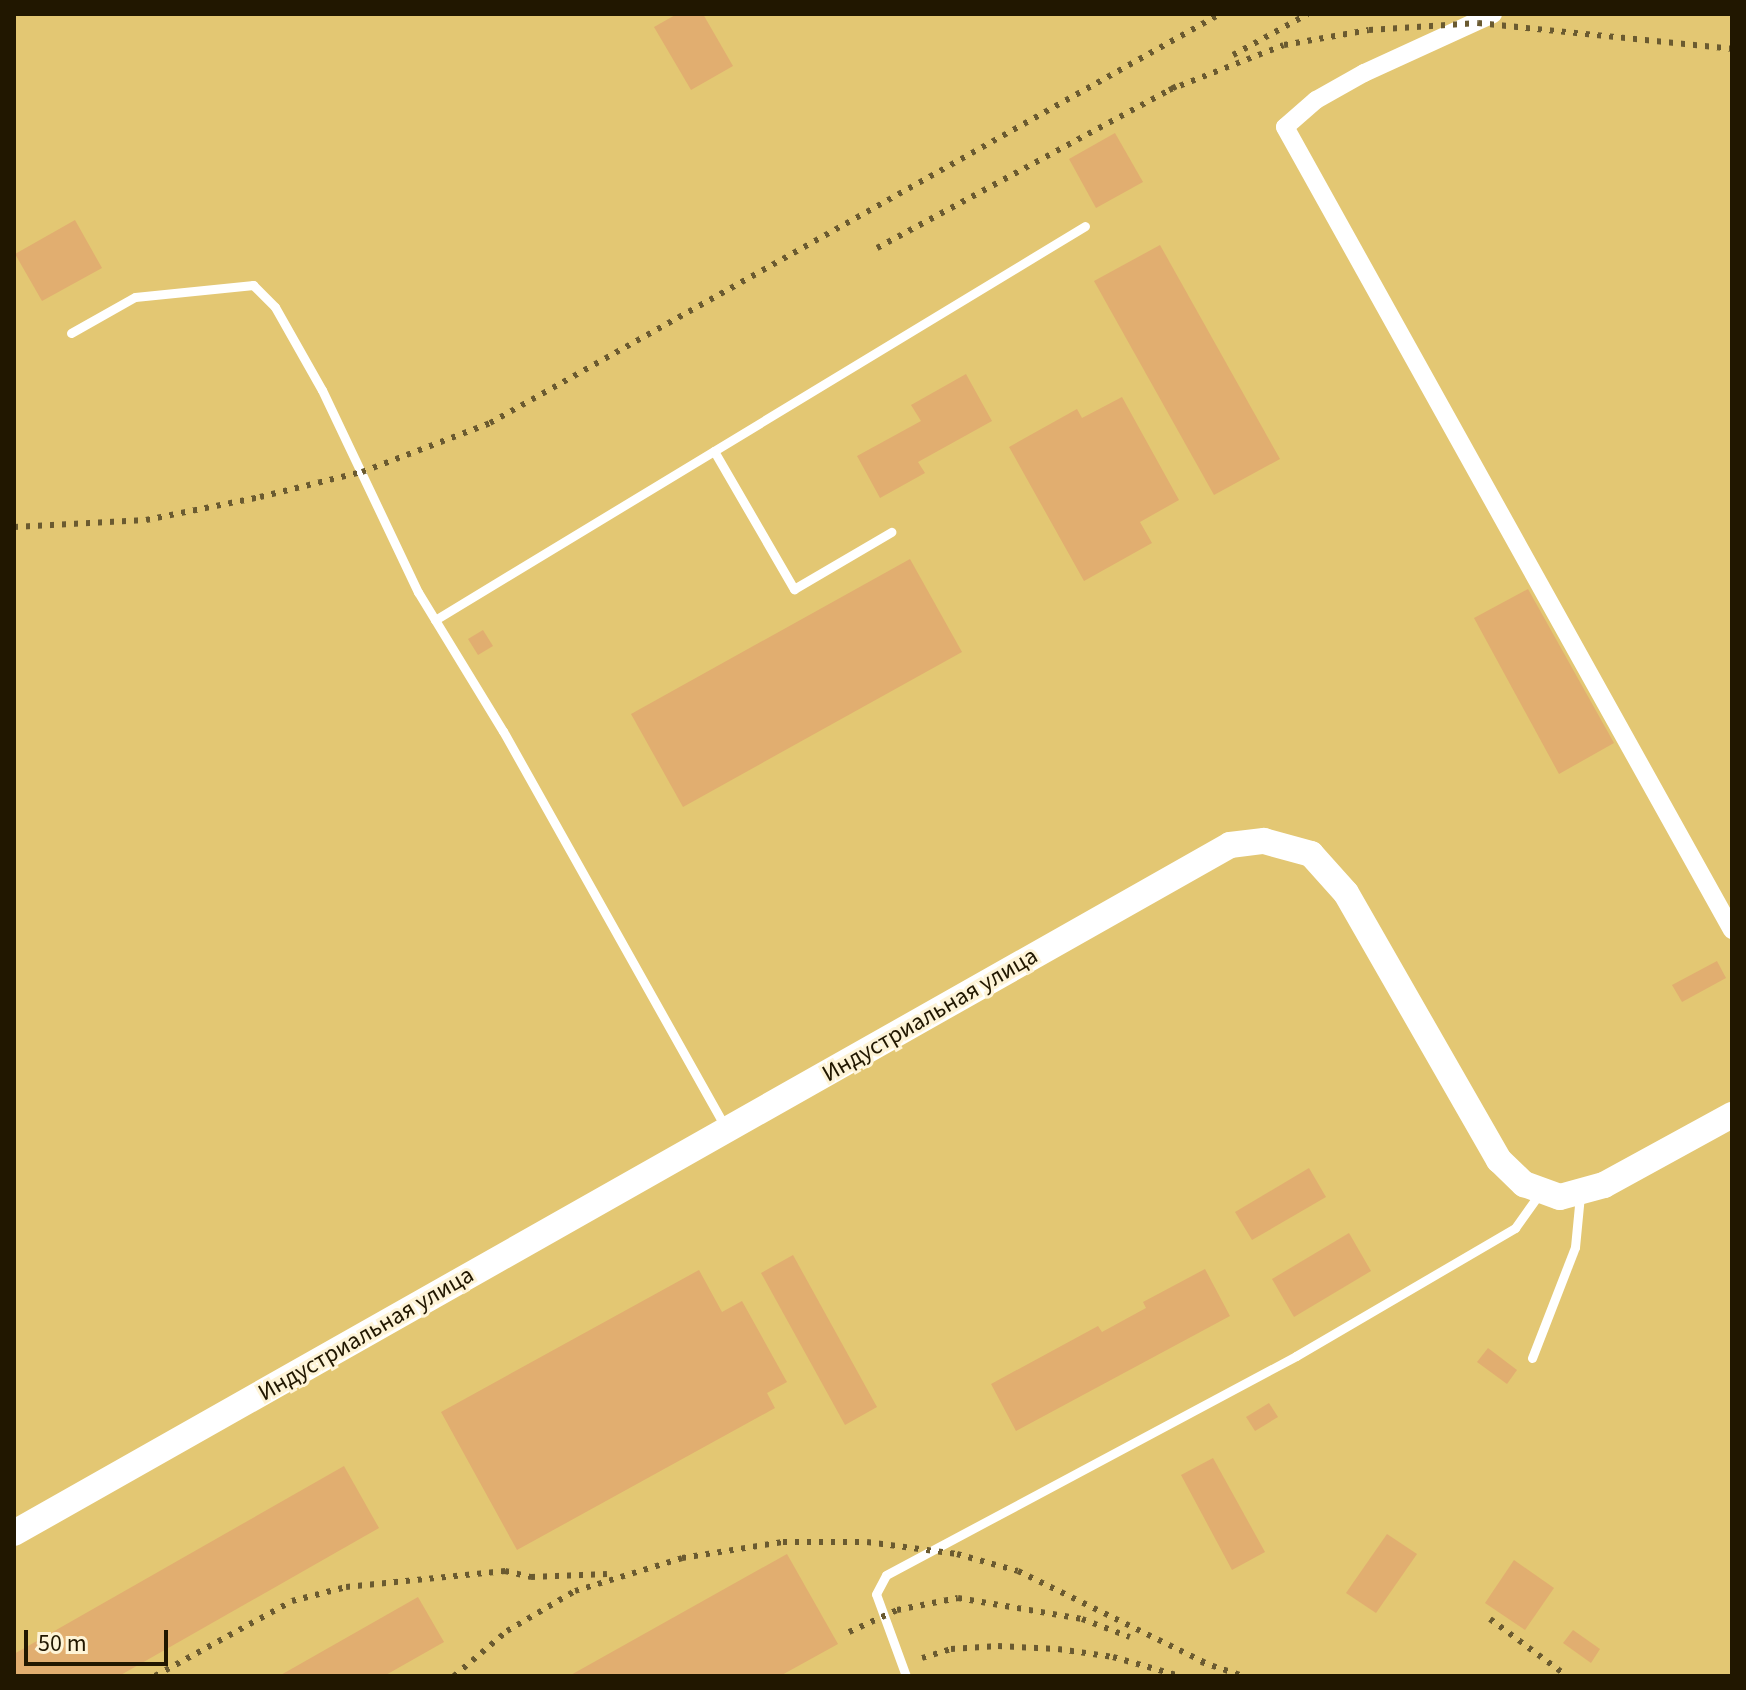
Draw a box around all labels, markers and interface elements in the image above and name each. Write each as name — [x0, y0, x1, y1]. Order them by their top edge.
street label: Индустриальная улица — [817, 942, 1043, 1088]
street label: Индустриальная улица — [253, 1261, 479, 1407]
scale bar — [28, 1614, 172, 1664]
text: 50 m — [38, 1626, 87, 1661]

